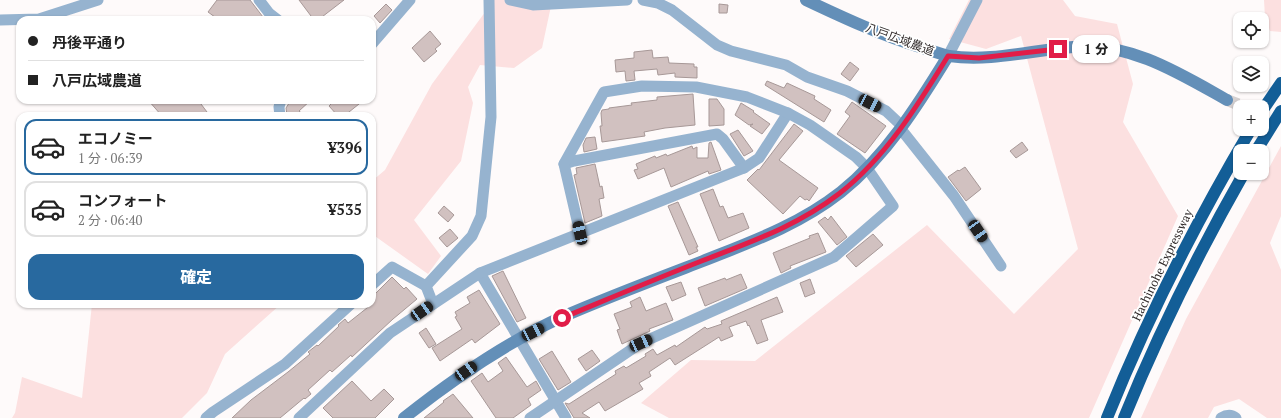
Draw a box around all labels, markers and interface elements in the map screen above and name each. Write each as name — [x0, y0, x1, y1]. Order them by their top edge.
map controls — [1233, 12, 1269, 180]
button: locate — [1233, 12, 1269, 48]
street label: 八戸広域農道 — [864, 20, 936, 58]
text: 丹後平通り — [52, 32, 127, 52]
callout: 1 分 — [1072, 35, 1120, 63]
route end — [1049, 40, 1067, 58]
text: 1 分 — [1084, 40, 1108, 58]
button: layers — [1233, 56, 1269, 92]
text: 八戸広域農道 — [52, 70, 142, 90]
car — [857, 92, 883, 114]
button: + — [1233, 100, 1269, 136]
text: エコノミー — [78, 128, 153, 148]
icon: car — [30, 129, 66, 165]
text: ¥396 — [328, 137, 362, 157]
button: − — [1233, 144, 1269, 180]
text: 1 分 · 06:39 — [78, 149, 143, 167]
text: コンフォート — [78, 190, 168, 210]
icon: car — [30, 191, 66, 227]
text: ¥535 — [328, 199, 362, 219]
street label: Hachinohe Expressway — [1128, 206, 1196, 323]
text: 2 分 · 06:40 — [78, 211, 143, 229]
car — [966, 218, 990, 244]
car — [571, 220, 589, 246]
button: 確定 — [28, 254, 364, 300]
car — [409, 299, 435, 323]
route start — [553, 309, 571, 327]
car — [520, 321, 546, 343]
car — [628, 333, 654, 353]
car — [453, 359, 479, 383]

